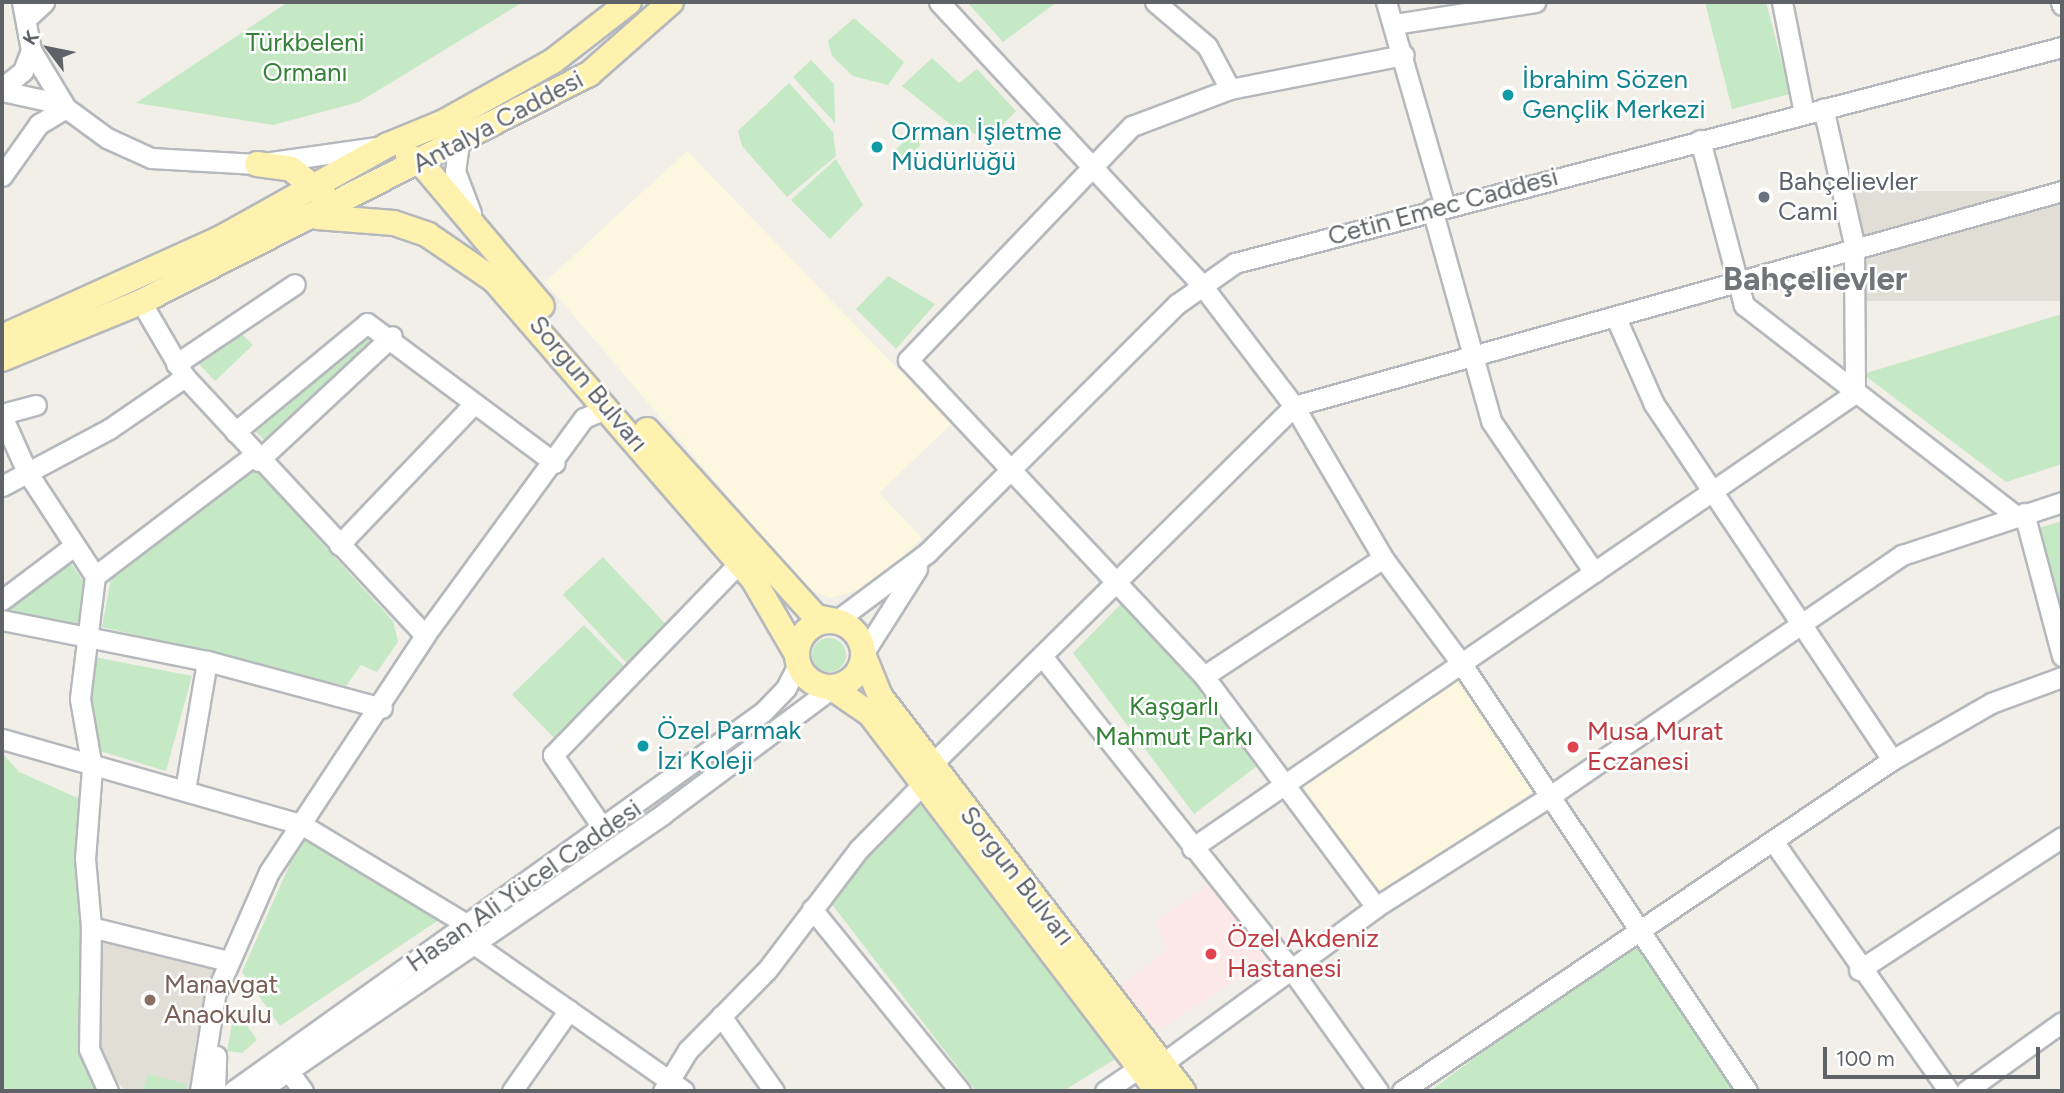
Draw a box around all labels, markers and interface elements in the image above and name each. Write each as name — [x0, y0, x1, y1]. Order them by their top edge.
north arrow — [14, 14, 84, 84]
text: K — [18, 26, 44, 49]
park label: Türkbeleni Ormanı — [246, 27, 364, 88]
street label: Antalya Caddesi — [407, 64, 589, 180]
place label: İbrahim Sözen Gençlik Merkezi — [1522, 64, 1706, 126]
marker: İbrahim Sözen Gençlik Merkezi — [1500, 87, 1516, 103]
place label: Orman İşletme Müdürlüğü — [891, 116, 1062, 178]
marker: Orman İşletme Müdürlüğü — [869, 139, 885, 155]
street label: Cetin Emec Caddesi — [1325, 161, 1561, 253]
place label: Bahçelievler Cami — [1778, 166, 1918, 228]
marker: Bahçelievler Cami — [1756, 189, 1772, 205]
district label: Bahçelievler — [1723, 259, 1907, 299]
street label: Sorgun Bulvarı — [522, 310, 654, 458]
park label: Kaşgarlı Mahmut Parkı — [1095, 691, 1253, 752]
place label: Özel Parmak İzi Koleji — [657, 715, 801, 776]
place label: Musa Murat Eczanesi — [1587, 716, 1724, 778]
marker: Özel Parmak İzi Koleji — [635, 738, 651, 754]
marker: Musa Murat Eczanesi — [1565, 739, 1581, 755]
street label: Hasan Ali Yücel Caddesi — [401, 793, 647, 979]
street label: Sorgun Bulvarı — [953, 800, 1081, 952]
place label: Özel Akdeniz Hastanesi — [1227, 923, 1379, 984]
marker: Özel Akdeniz Hastanesi — [1201, 944, 1221, 964]
place label: Manavgat Anaokulu — [164, 969, 278, 1030]
marker: Manavgat Anaokulu — [142, 992, 158, 1008]
scale bar — [1826, 1034, 2043, 1078]
text: 100 m — [1836, 1046, 1895, 1071]

